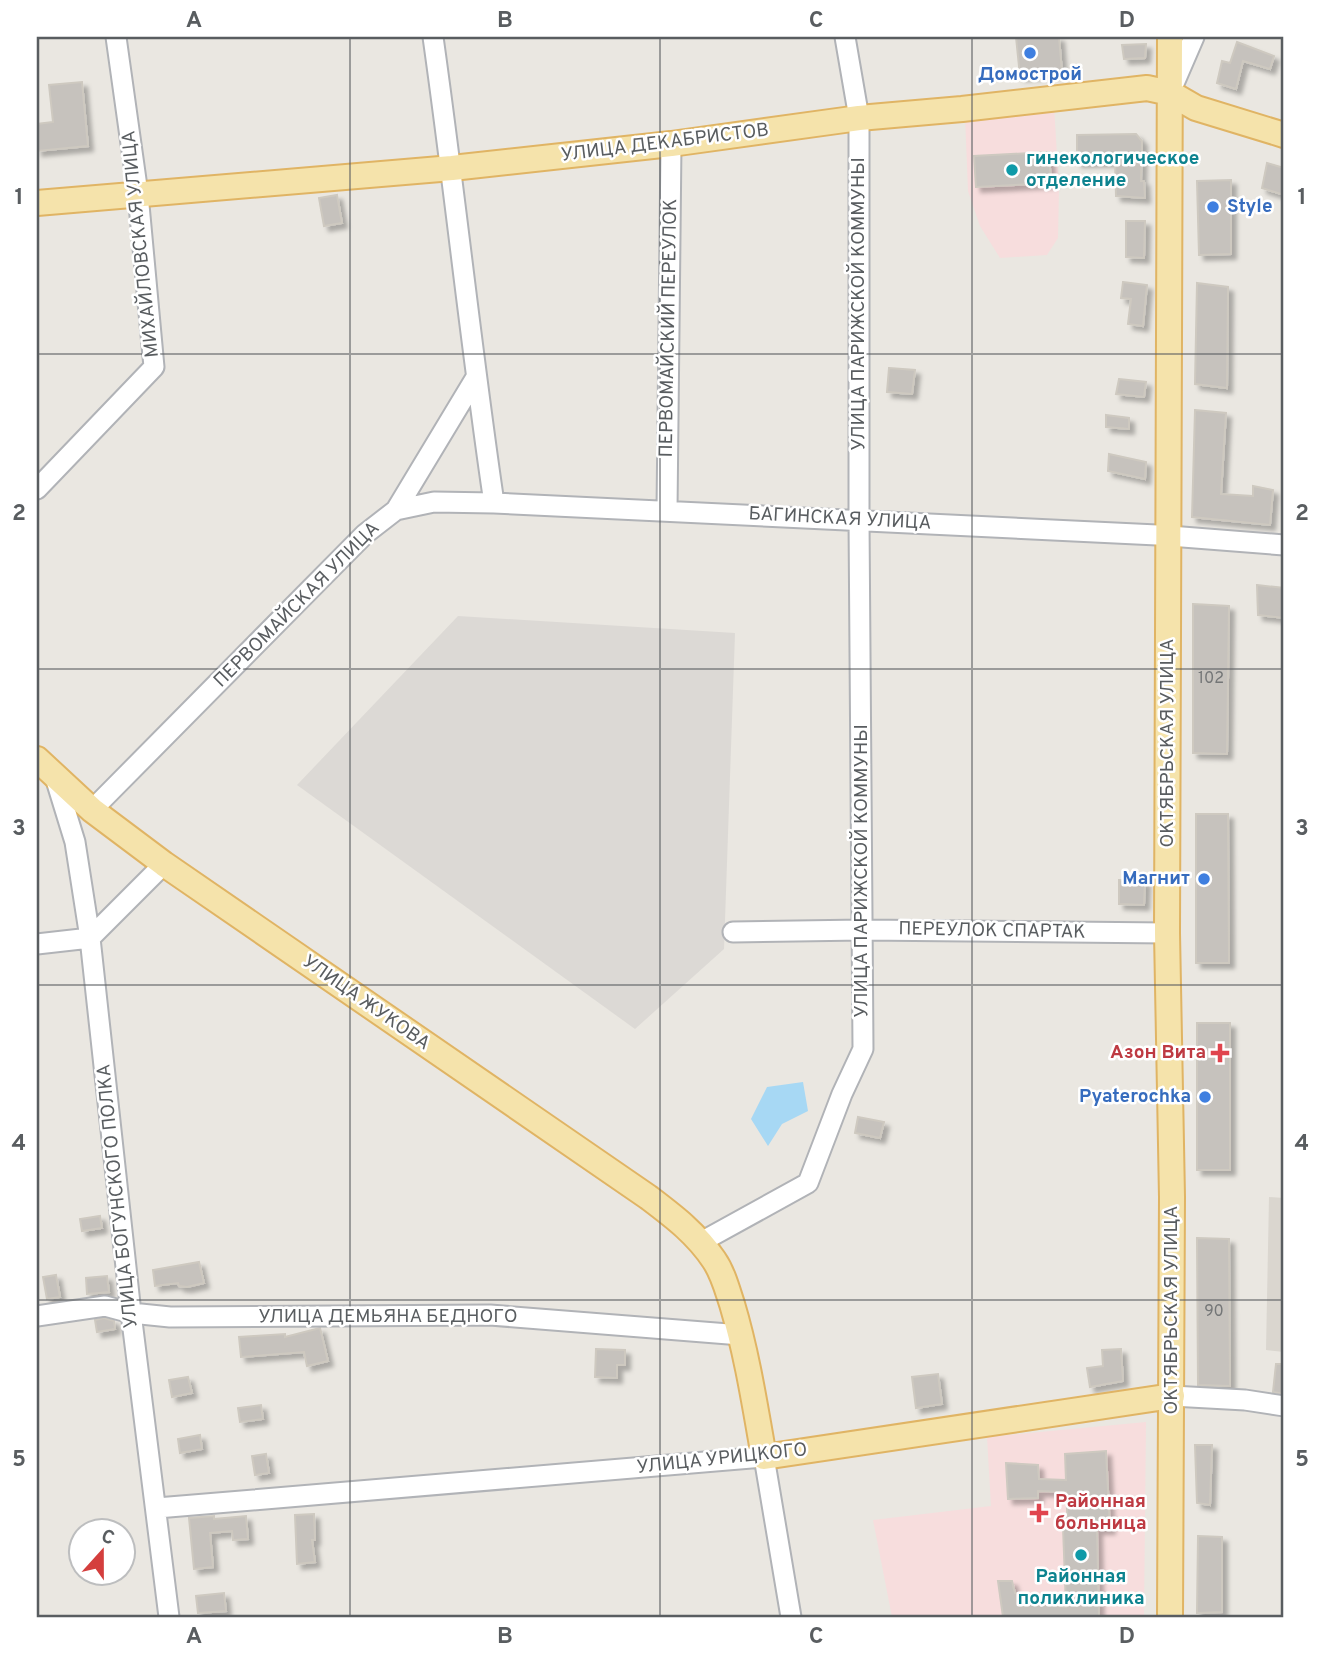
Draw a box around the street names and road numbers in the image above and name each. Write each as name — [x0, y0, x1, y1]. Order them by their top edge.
street label: УЛИЦА ДЕКАБРИСТОВ — [560, 118, 770, 168]
street label: МИХАЙЛОВСКАЯ УЛИЦА — [116, 129, 165, 359]
street label: УЛИЦА ПАРИЖСКОЙ КОММУНЫ — [846, 157, 871, 451]
street label: ПЕРВОМАЙСКИЙ ПЕРЕУЛОК — [654, 198, 683, 458]
street label: БАГИНСКАЯ УЛИЦА — [748, 502, 932, 536]
street label: ПЕРВОМАЙСКАЯ УЛИЦА — [208, 516, 385, 693]
street label: ОКТЯБРЬСКАЯ УЛИЦА — [1156, 639, 1180, 847]
street label: УЛИЦА ПАРИЖСКОЙ КОММУНЫ — [849, 724, 874, 1018]
street label: ПЕРЕУЛОК СПАРТАК — [898, 917, 1086, 945]
street label: УЛИЦА ЖУКОВА — [297, 950, 435, 1056]
street label: УЛИЦА БОГУНСКОГО ПОЛКА — [92, 1063, 144, 1329]
street label: ОКТЯБРЬСКАЯ УЛИЦА — [1160, 1206, 1184, 1414]
street label: УЛИЦА ДЕМЬЯНА БЕДНОГО — [258, 1305, 518, 1329]
street label: УЛИЦА УРИЦКОГО — [636, 1438, 808, 1480]

